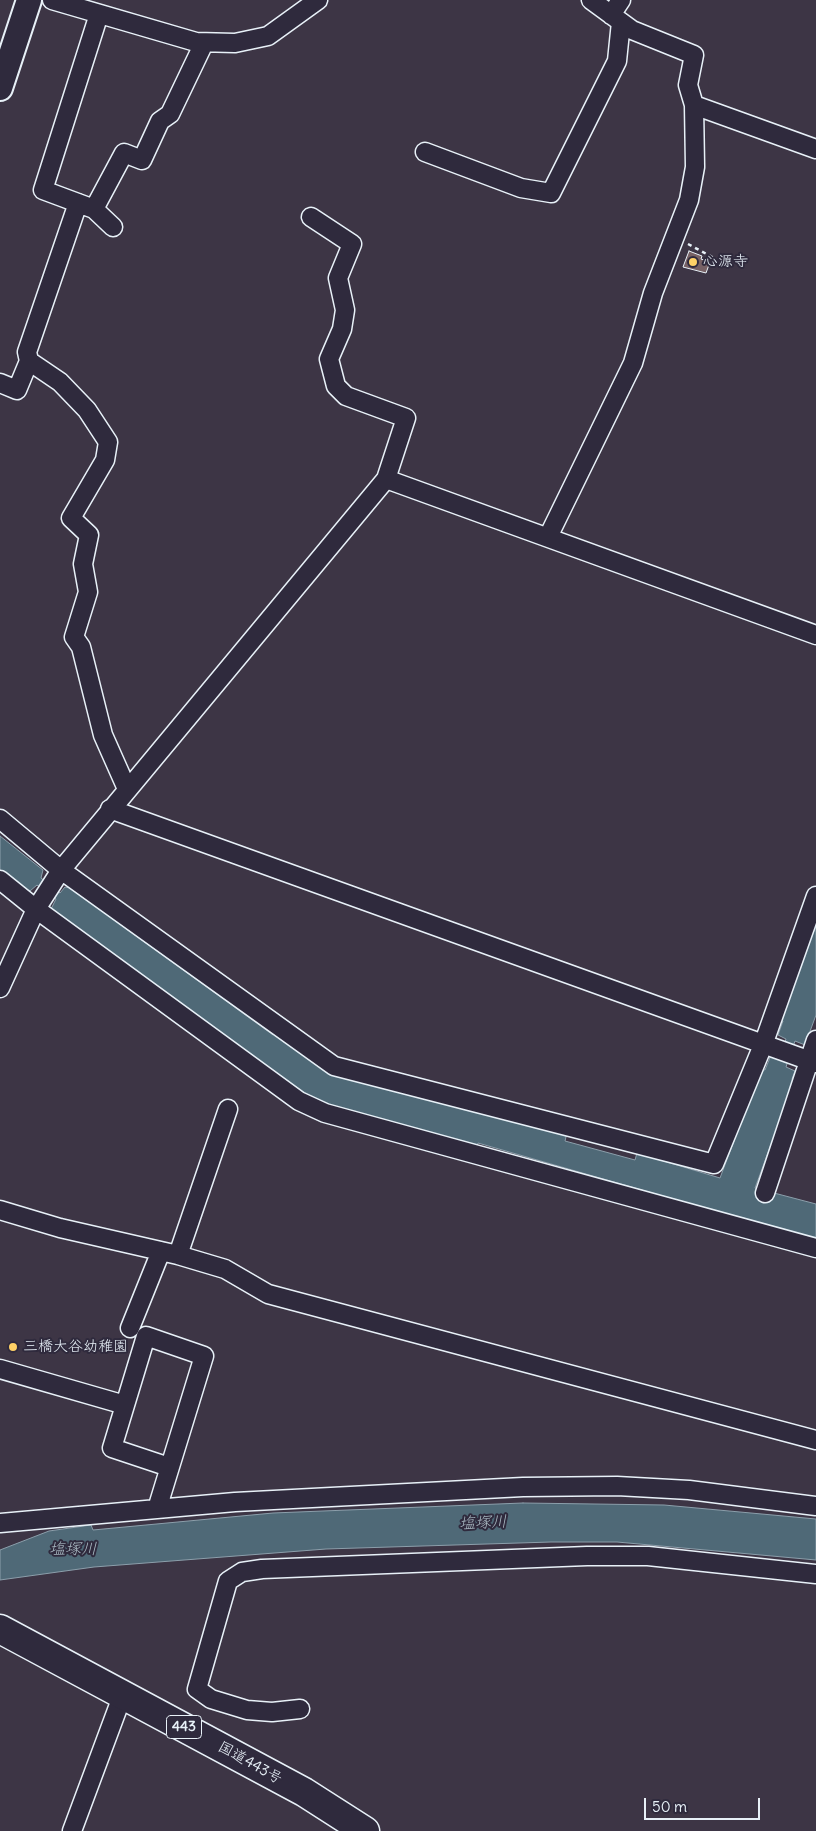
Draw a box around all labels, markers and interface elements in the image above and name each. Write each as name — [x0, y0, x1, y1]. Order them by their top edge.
place label: 心源寺 — [703, 253, 748, 271]
marker: 心源寺 — [687, 256, 699, 268]
place label: 三橋大谷幼稚園 — [23, 1338, 128, 1356]
marker: 三橋大谷幼稚園 — [7, 1341, 19, 1353]
water label: 塩塚川 — [459, 1512, 507, 1534]
water label: 塩塚川 — [49, 1539, 97, 1559]
road number: 443 — [166, 1715, 202, 1738]
street label: 国道443号 — [215, 1738, 285, 1788]
scale bar — [646, 1788, 762, 1820]
text: 50 m — [652, 1797, 687, 1816]

